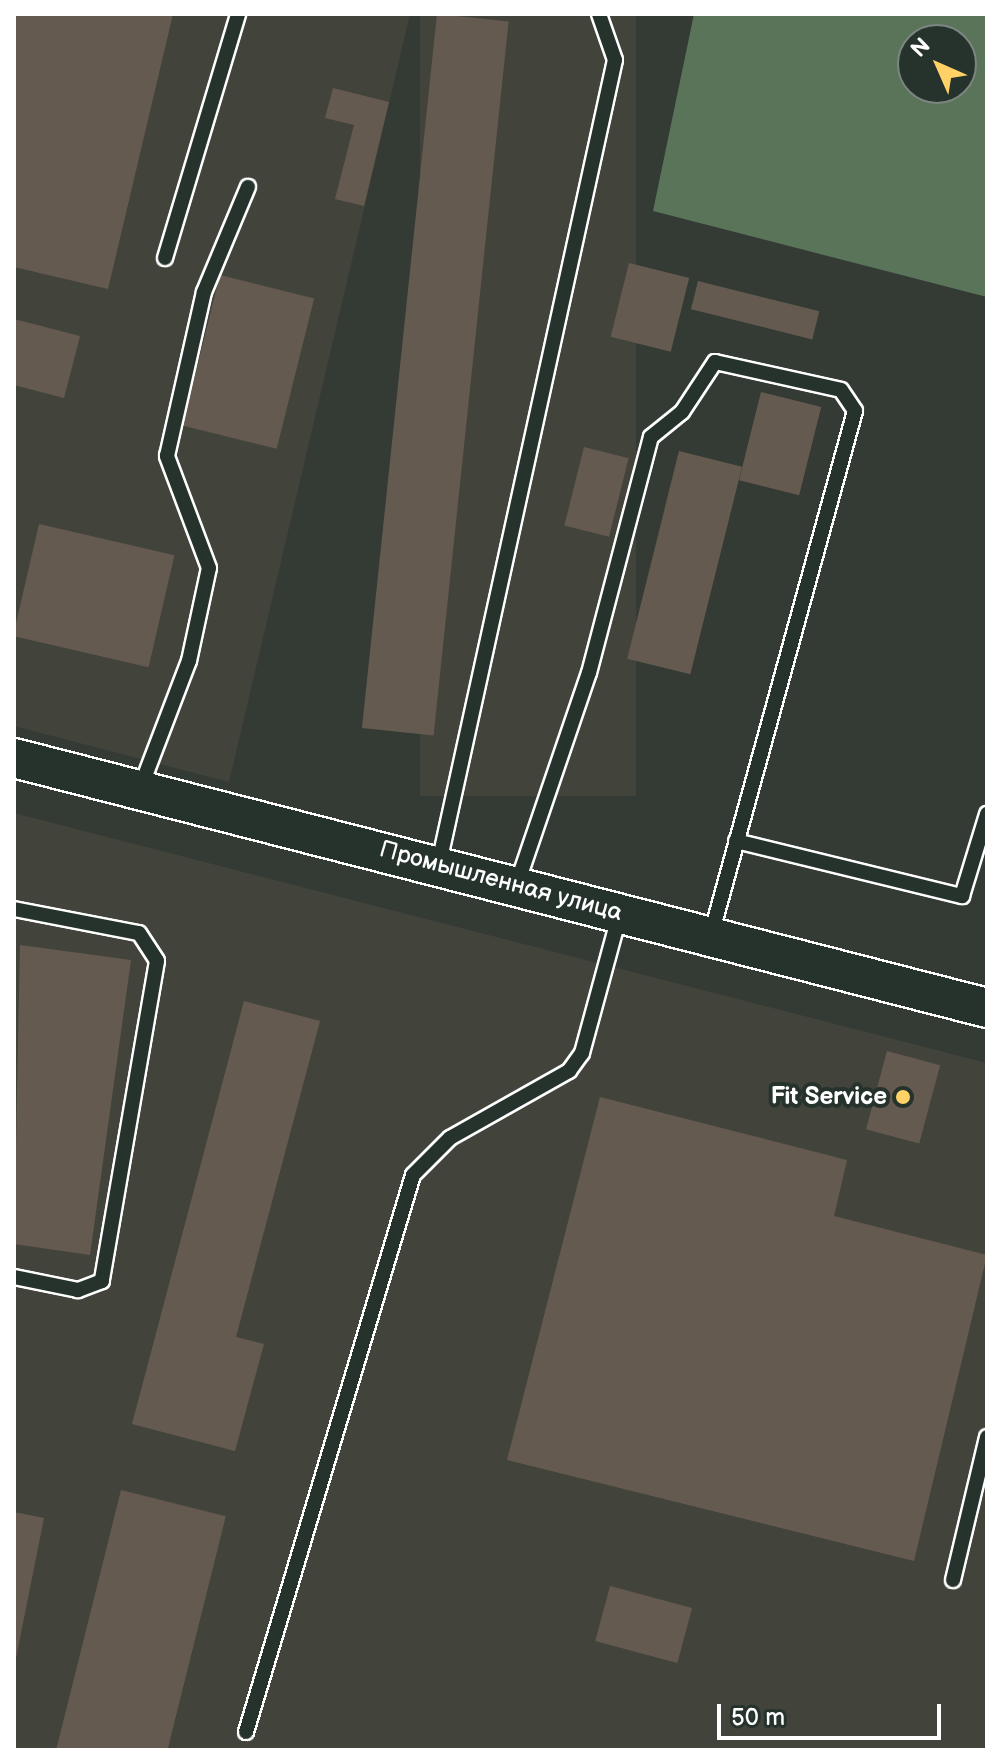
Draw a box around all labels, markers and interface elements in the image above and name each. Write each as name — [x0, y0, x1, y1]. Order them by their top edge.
north arrow — [897, 24, 977, 104]
text: N — [906, 33, 936, 63]
street label: Промышленная улица — [376, 835, 626, 927]
place label: Fit Service — [771, 1083, 887, 1111]
marker: Fit Service — [894, 1088, 912, 1106]
scale bar — [721, 1688, 945, 1738]
text: 50 m — [731, 1703, 785, 1732]

